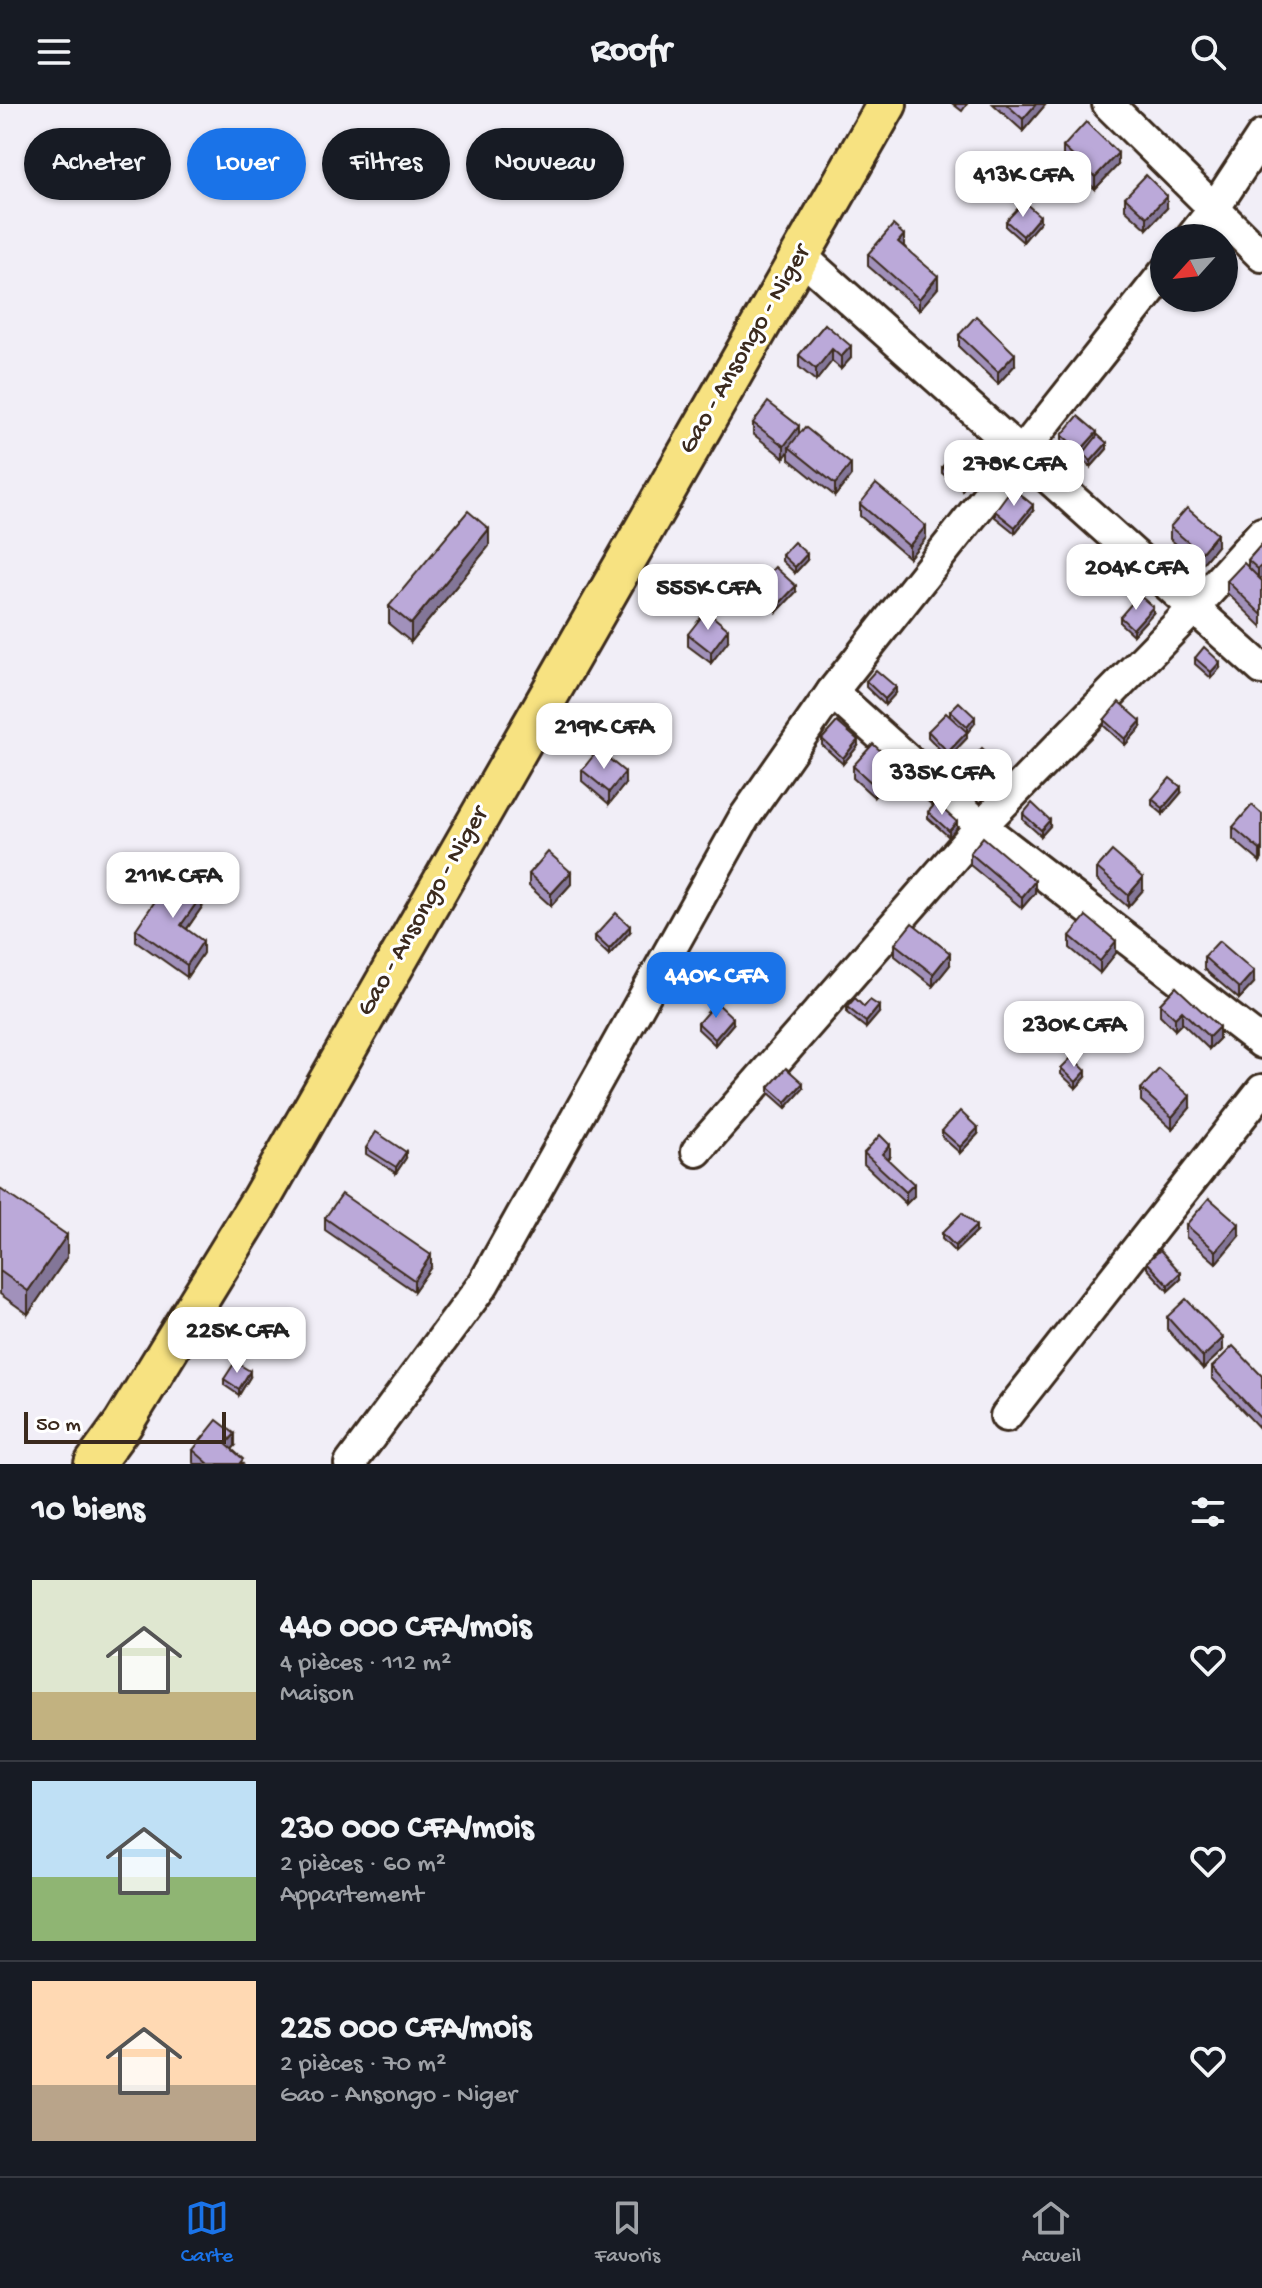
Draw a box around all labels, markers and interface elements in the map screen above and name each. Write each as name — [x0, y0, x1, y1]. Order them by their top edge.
icon: menu — [32, 30, 76, 74]
icon: search — [1186, 30, 1230, 74]
text: Roofr — [591, 31, 671, 74]
chip: Acheter — [24, 128, 171, 200]
chip: Louer — [187, 128, 306, 200]
chip: Filtres — [322, 128, 450, 200]
chip: Nouveau — [466, 128, 624, 200]
pin: 413K CFA — [940, 151, 1106, 219]
text: 413K CFA — [973, 161, 1073, 192]
north arrow — [1150, 224, 1238, 312]
map controls — [1150, 224, 1238, 312]
street label: Gao - Ansongo - Niger — [673, 237, 820, 460]
pin: 278K CFA — [931, 440, 1097, 508]
text: 278K CFA — [962, 450, 1066, 481]
pin: 204K CFA — [1053, 544, 1219, 612]
text: 204K CFA — [1084, 554, 1188, 585]
pin: 555K CFA — [625, 564, 791, 632]
text: 555K CFA — [656, 574, 760, 605]
pin: 219K CFA — [521, 703, 687, 771]
text: 219K CFA — [554, 713, 654, 744]
pin: 335K CFA — [859, 749, 1025, 817]
text: 335K CFA — [890, 759, 994, 790]
street label: Gao - Ansongo - Niger — [351, 799, 498, 1022]
pin: 211K CFA — [90, 852, 256, 920]
text: 211K CFA — [125, 862, 221, 893]
pin: 440K CFA — [633, 952, 799, 1020]
text: 440K CFA — [665, 962, 767, 993]
pin: 230K CFA — [991, 1001, 1157, 1069]
text: 230K CFA — [1022, 1011, 1126, 1042]
pin: 225K CFA — [154, 1307, 320, 1375]
text: 225K CFA — [186, 1317, 288, 1348]
scale bar — [24, 1408, 226, 1444]
text: 50 m — [36, 1413, 81, 1439]
icon: filters — [1186, 1490, 1230, 1534]
text: 10 biens — [32, 1492, 145, 1532]
text: 440 000 CFA/mois — [280, 1609, 531, 1649]
icon: home — [96, 1612, 192, 1708]
icon: heart — [1186, 1638, 1230, 1682]
text: 4 pièces · 112 m² — [280, 1649, 451, 1680]
text: Maison — [280, 1680, 354, 1711]
text: 230 000 CFA/mois — [280, 1810, 533, 1850]
icon: home — [96, 1813, 192, 1909]
icon: heart — [1186, 1839, 1230, 1883]
text: 2 pièces · 60 m² — [280, 1850, 446, 1881]
text: Appartement — [280, 1881, 423, 1912]
text: 225 000 CFA/mois — [280, 2010, 531, 2050]
icon: home — [96, 2013, 192, 2109]
icon: heart — [1186, 2039, 1230, 2083]
text: 2 pièces · 70 m² — [280, 2050, 446, 2081]
text: Gao - Ansongo - Niger — [280, 2081, 517, 2112]
tab: Carte — [181, 2196, 233, 2270]
tab: Favoris — [595, 2196, 660, 2270]
tab: Accueil — [1022, 2196, 1081, 2270]

